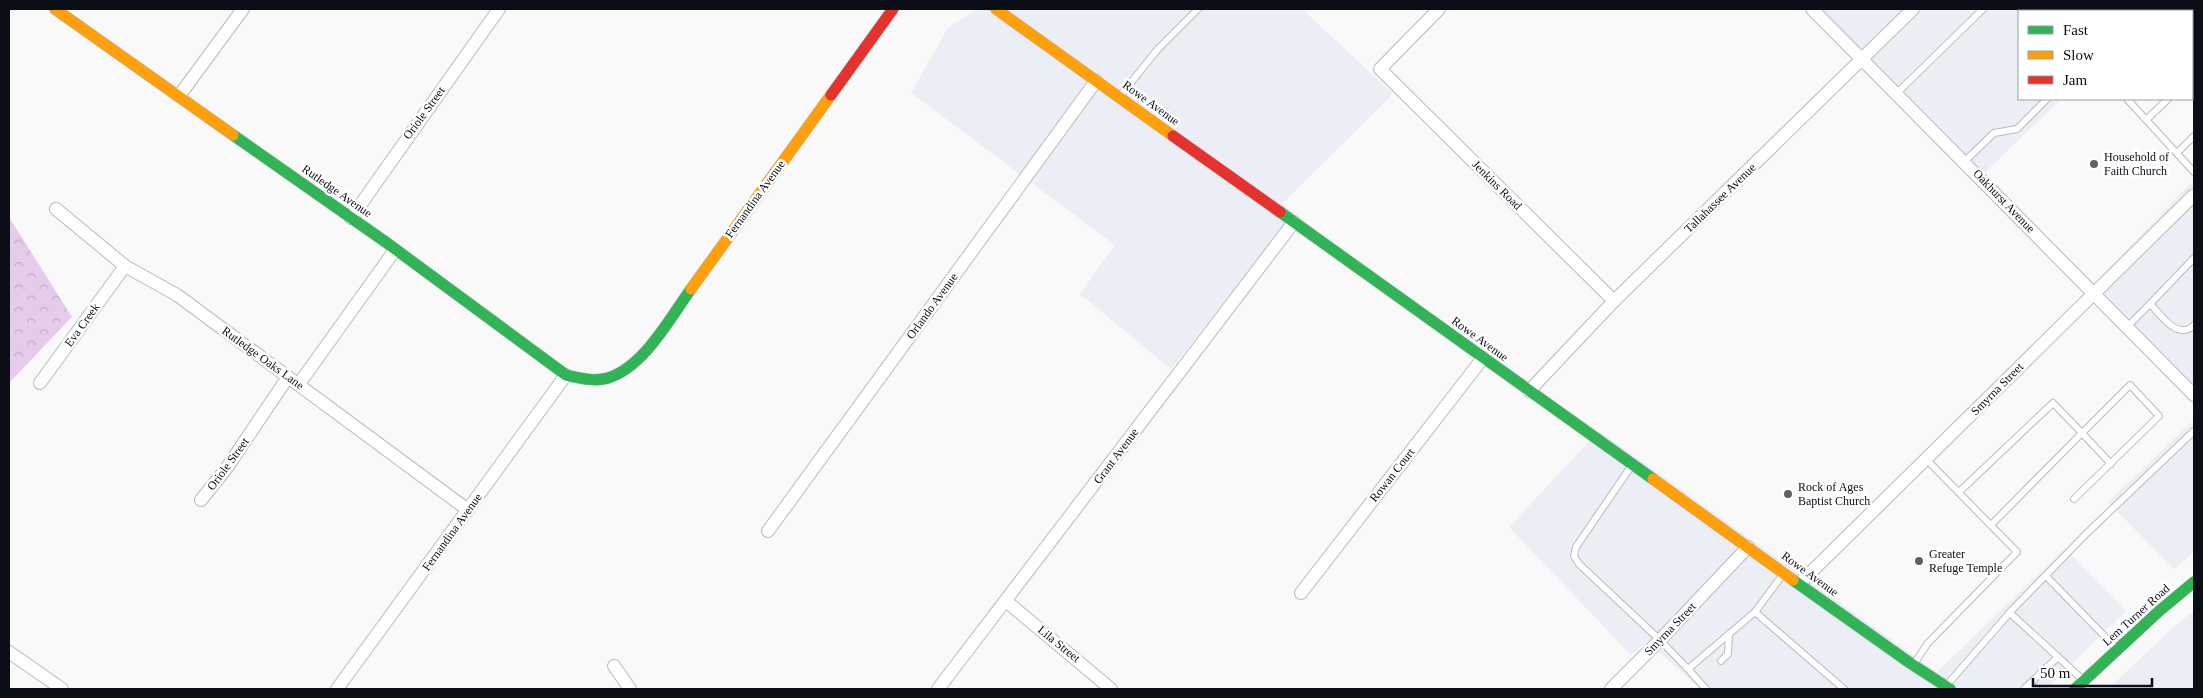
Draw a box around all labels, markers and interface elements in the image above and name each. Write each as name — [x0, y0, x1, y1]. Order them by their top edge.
legend — [2018, 10, 2193, 100]
text: Fast — [2063, 22, 2089, 38]
text: Slow — [2063, 47, 2094, 63]
text: Jam — [2063, 72, 2087, 88]
street label: Rowe Avenue — [1120, 78, 1182, 128]
street label: Oriole Street — [400, 83, 448, 142]
place label: Household of Faith Church — [2104, 150, 2169, 178]
street label: Fernandina Avenue — [722, 157, 788, 241]
street label: Jenkins Road — [1469, 157, 1525, 213]
marker: Household of Faith Church — [2088, 158, 2100, 170]
street label: Tallahassee Avenue — [1681, 160, 1759, 236]
street label: Rutledge Avenue — [299, 162, 375, 220]
street label: Oakhurst Avenue — [1970, 166, 2038, 236]
street label: Orlando Avenue — [903, 270, 961, 342]
street label: Eva Creek — [62, 301, 102, 349]
street label: Rowe Avenue — [1449, 314, 1511, 364]
street label: Rutledge Oaks Lane — [219, 324, 307, 392]
street label: Smyrna Street — [1968, 359, 2027, 418]
street label: Grant Avenue — [1091, 425, 1141, 487]
street label: Oriole Street — [204, 434, 252, 493]
street label: Rowan Court — [1367, 445, 1418, 505]
place label: Rock of Ages Baptist Church — [1798, 480, 1870, 508]
marker: Rock of Ages Baptist Church — [1782, 488, 1794, 500]
street label: Fernandina Avenue — [419, 490, 485, 574]
place label: Greater Refuge Temple — [1929, 547, 2002, 575]
street label: Rowe Avenue — [1779, 549, 1841, 599]
marker: Greater Refuge Temple — [1913, 555, 1925, 567]
street label: Lem Turner Road — [2100, 581, 2172, 649]
street label: Smyrna Street — [1641, 599, 1699, 658]
street label: Lila Street — [1035, 623, 1083, 666]
scale bar — [2033, 656, 2152, 688]
text: 50 m — [2040, 665, 2071, 681]

